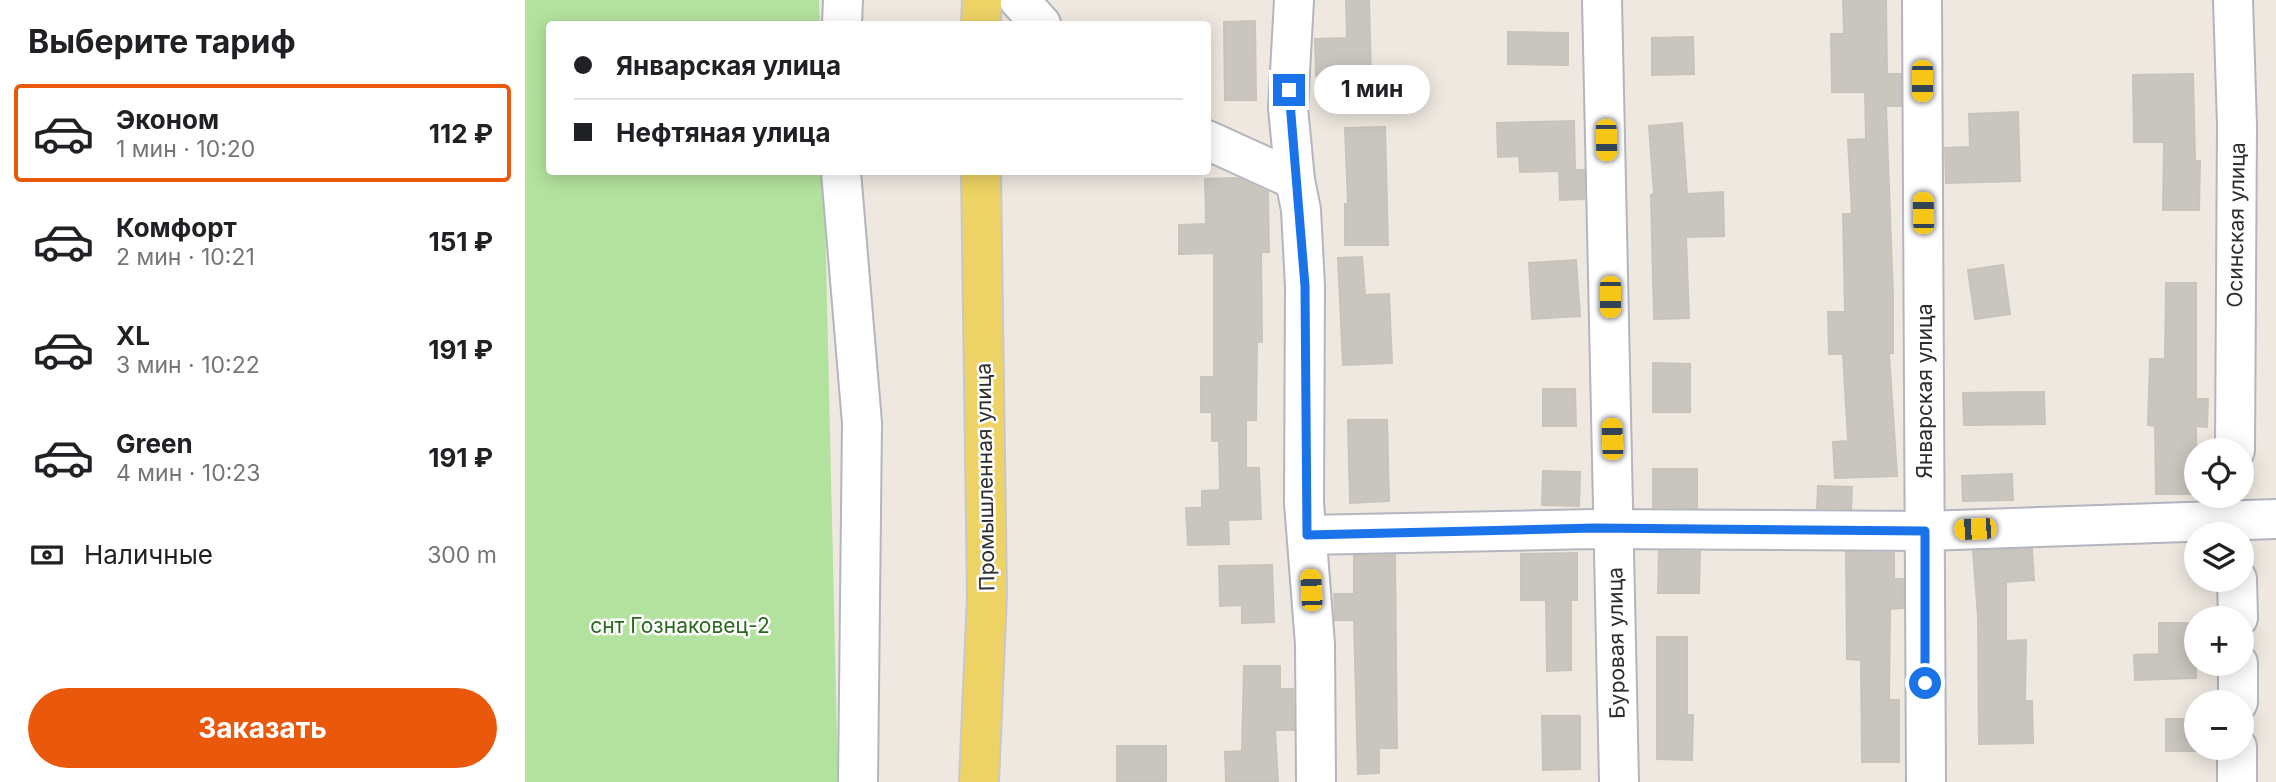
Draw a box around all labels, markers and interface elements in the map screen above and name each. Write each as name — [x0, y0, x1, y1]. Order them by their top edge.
text: Выберите тариф — [28, 22, 296, 61]
text: Январская улица — [616, 50, 841, 81]
car — [1912, 60, 1933, 102]
callout: 1 мин — [1313, 66, 1429, 114]
route end — [1273, 74, 1305, 106]
text: 1 мин — [1341, 75, 1403, 103]
icon: car — [32, 102, 95, 165]
text: Эконом — [116, 104, 219, 135]
text: Нефтяная улица — [616, 117, 831, 148]
text: 112 ₽ — [429, 118, 493, 149]
car — [1596, 119, 1617, 161]
text: 1 мин · 10:20 — [116, 135, 255, 163]
street label: Осинская улица — [2222, 142, 2250, 308]
car — [1913, 192, 1934, 234]
icon: car — [32, 210, 95, 273]
text: Комфорт — [116, 212, 237, 243]
text: 151 ₽ — [429, 226, 493, 257]
text: 2 мин · 10:21 — [116, 243, 255, 271]
car — [1600, 276, 1621, 318]
street label: Январская улица — [1912, 304, 1937, 478]
icon: car — [32, 318, 95, 381]
text: XL — [116, 320, 150, 351]
text: 191 ₽ — [428, 334, 493, 365]
text: 3 мин · 10:22 — [116, 351, 260, 379]
street label: Промышленная улица — [971, 363, 999, 591]
car — [1601, 418, 1624, 460]
icon: car — [32, 426, 95, 489]
text: Green — [116, 428, 193, 459]
map controls — [2184, 438, 2254, 760]
button: locate — [2184, 438, 2254, 508]
text: 191 ₽ — [428, 442, 493, 473]
text: 4 мин · 10:23 — [116, 459, 261, 487]
car — [1954, 518, 1997, 540]
button: layers — [2184, 522, 2254, 592]
icon: cash — [28, 536, 66, 574]
text: Наличные — [84, 539, 213, 570]
text: 300 m — [427, 541, 497, 569]
street label: Буровая улица — [1602, 567, 1630, 719]
car — [1300, 568, 1323, 612]
button: + — [2184, 606, 2254, 676]
park label: снт Гознаковец-2 — [590, 613, 770, 638]
route start — [1909, 667, 1941, 699]
button: Заказать — [28, 688, 497, 768]
button: − — [2184, 690, 2254, 760]

